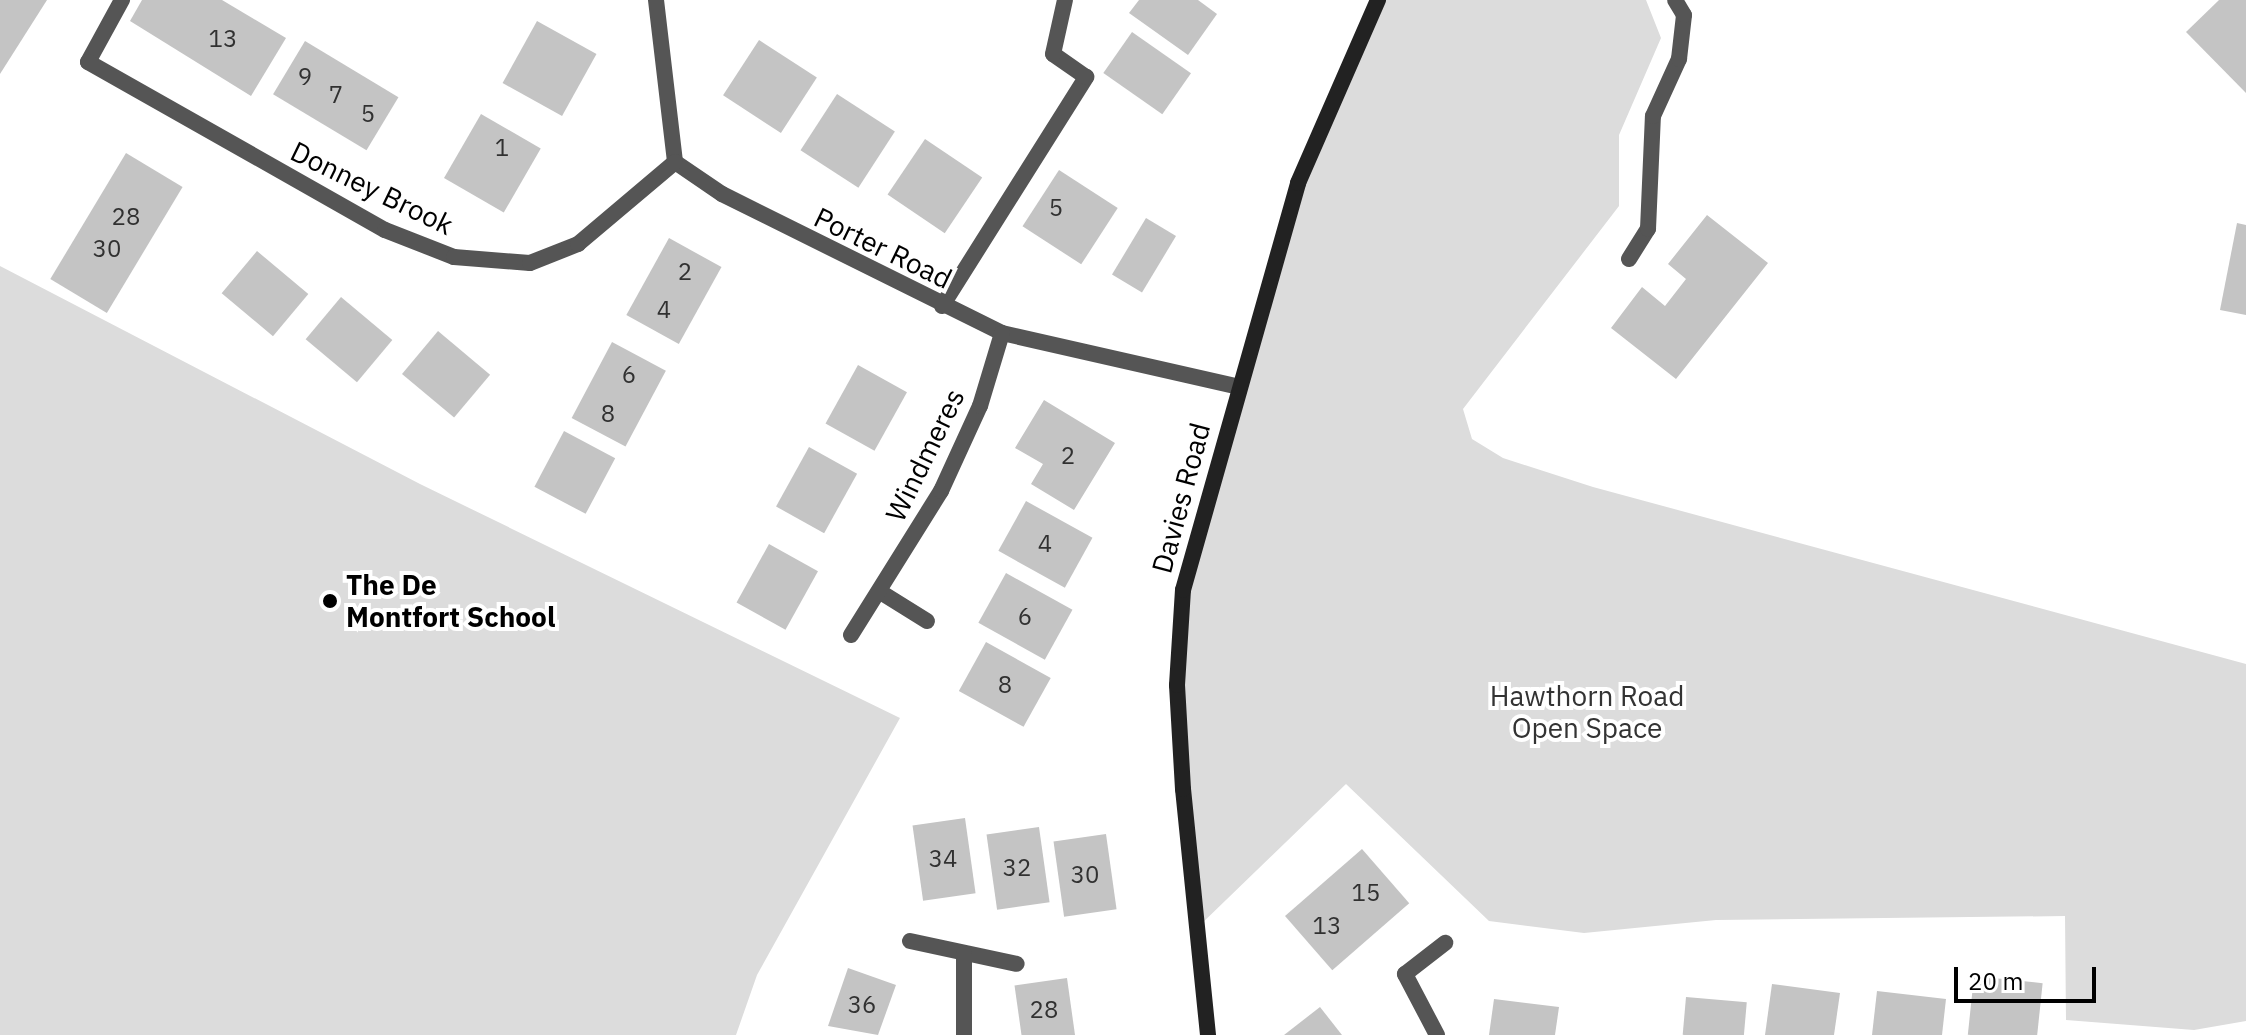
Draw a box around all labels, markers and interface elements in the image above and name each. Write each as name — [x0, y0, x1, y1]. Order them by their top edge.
house number: 13 — [209, 25, 237, 53]
house number: 9 — [298, 63, 312, 91]
house number: 7 — [329, 81, 343, 109]
house number: 5 — [361, 100, 375, 128]
street label: Donney Brook — [285, 134, 459, 242]
house number: 1 — [495, 134, 509, 162]
house number: 5 — [1049, 194, 1063, 222]
street label: Porter Road — [809, 200, 957, 296]
house number: 28 — [112, 203, 140, 231]
house number: 30 — [93, 235, 121, 263]
house number: 2 — [678, 258, 692, 286]
house number: 4 — [657, 296, 671, 324]
house number: 6 — [622, 361, 636, 389]
street label: Windmeres — [879, 383, 971, 527]
house number: 8 — [601, 400, 615, 428]
street label: Davies Road — [1145, 419, 1217, 577]
house number: 2 — [1061, 442, 1075, 470]
house number: 4 — [1038, 530, 1052, 558]
place label: The De Montfort School — [346, 568, 555, 634]
marker: The De Montfort School — [321, 592, 339, 610]
house number: 6 — [1018, 603, 1032, 631]
house number: 8 — [998, 671, 1012, 699]
park label: Hawthorn Road Open Space — [1490, 679, 1684, 745]
house number: 34 — [929, 845, 957, 873]
house number: 32 — [1003, 854, 1031, 882]
house number: 30 — [1071, 861, 1099, 889]
house number: 15 — [1352, 879, 1380, 907]
house number: 13 — [1313, 912, 1341, 940]
scale bar — [1958, 951, 2100, 1001]
text: 20 m — [1968, 965, 2023, 997]
house number: 36 — [848, 991, 876, 1019]
house number: 28 — [1030, 996, 1058, 1024]

